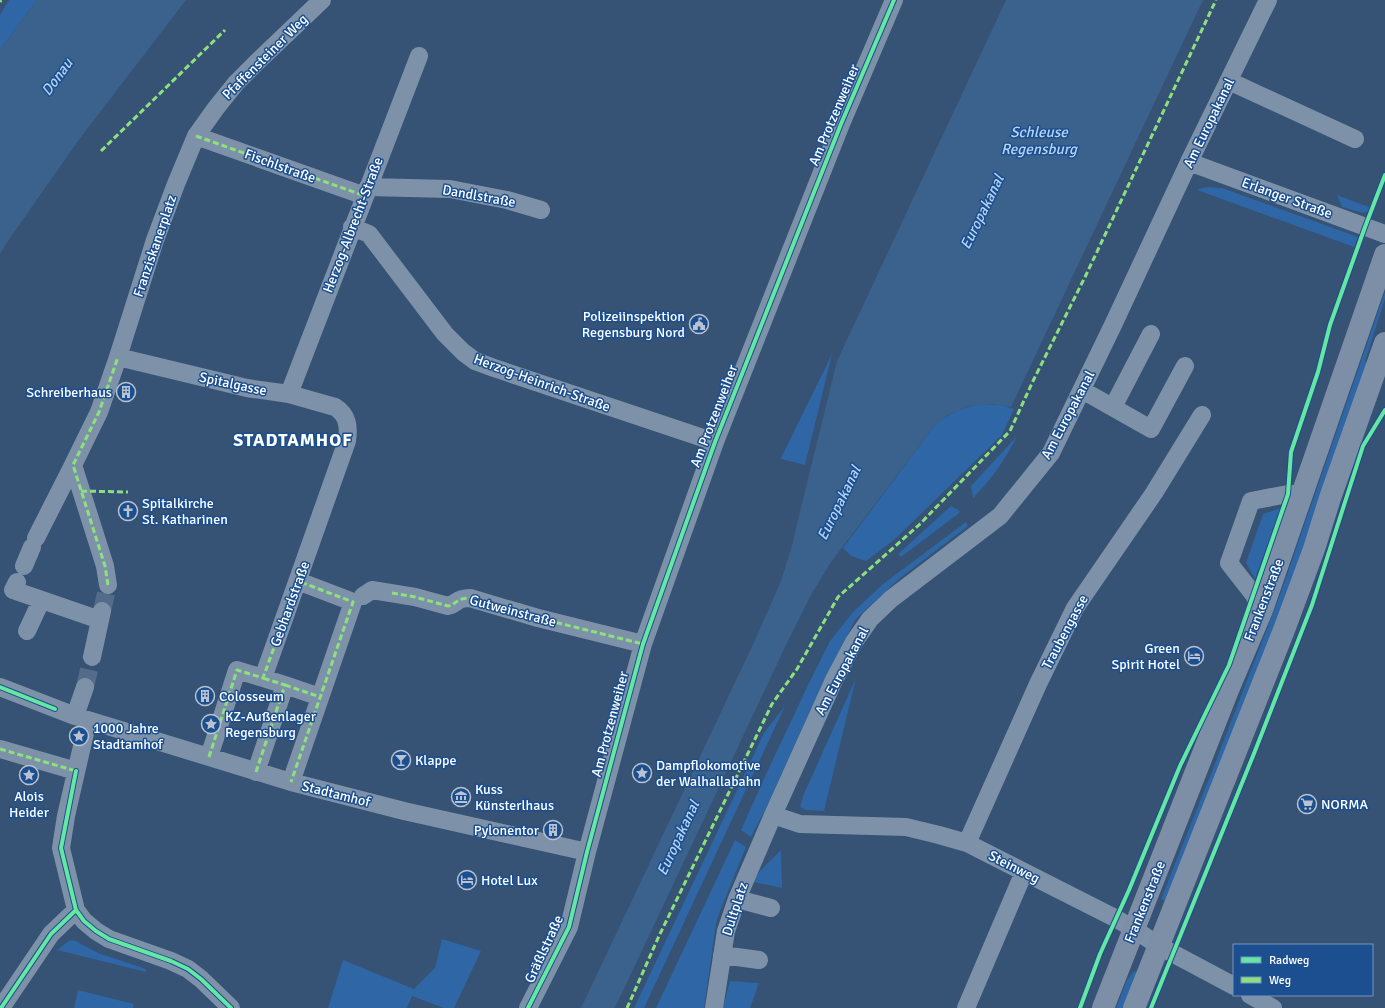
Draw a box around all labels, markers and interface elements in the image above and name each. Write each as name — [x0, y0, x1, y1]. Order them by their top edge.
street label: Pfaffensteiner Weg — [219, 11, 311, 103]
water label: Donau — [38, 54, 77, 99]
street label: Am Protzenweiher — [805, 61, 863, 168]
street label: Am Europakanal — [1180, 75, 1238, 171]
water label: Schleuse Regensburg — [1001, 123, 1078, 158]
street label: Fischlstraße — [242, 145, 318, 187]
street label: Herzog-Albrecht-Straße — [319, 155, 387, 295]
water label: Europakanal — [956, 170, 1008, 252]
street label: Erlanger Straße — [1239, 174, 1335, 222]
street label: Dandlstraße — [441, 181, 517, 211]
street label: Franziskanerplatz — [130, 193, 180, 299]
place label: Polizeiinspektion Regensburg Nord — [582, 308, 685, 341]
public building icon: Polizeiinspektion Regensburg Nord — [688, 313, 710, 335]
street label: Herzog-Heinrich-Straße — [471, 350, 613, 416]
street label: Am Protzenweiher — [687, 361, 742, 470]
street label: Am Europakanal — [1038, 368, 1098, 462]
street label: Spitalgasse — [198, 369, 268, 399]
building icon: Schreiberhaus — [115, 381, 137, 403]
place label: Schreiberhaus — [26, 384, 112, 401]
district label: STADTAMHOF — [233, 429, 353, 451]
water label: Europakanal — [813, 461, 865, 543]
place label: Spitalkirche St. Katharinen — [142, 495, 228, 528]
church icon: Spitalkirche St. Katharinen — [117, 500, 139, 522]
street label: Frankenstraße — [1240, 556, 1288, 644]
street label: Gebhardstraße — [267, 559, 313, 649]
street label: Gutweinstraße — [468, 591, 558, 631]
street label: Traubengasse — [1038, 592, 1092, 672]
street label: Am Europakanal — [812, 624, 872, 718]
place label: Green Spirit Hotel — [1111, 640, 1180, 673]
hotel icon: Green Spirit Hotel — [1183, 645, 1205, 667]
street label: Am Protzenweiher — [588, 669, 632, 779]
building icon: Colosseum — [194, 685, 216, 707]
place label: Colosseum — [219, 688, 284, 705]
place label: KZ-Außenlager Regensburg — [225, 708, 317, 741]
place icon: KZ-Außenlager Regensburg — [200, 713, 222, 735]
place label: 1000 Jahre Stadtamhof — [93, 720, 164, 753]
place icon: 1000 Jahre Stadtamhof — [68, 725, 90, 747]
bar icon: Klappe — [390, 749, 412, 771]
place label: Klappe — [415, 752, 456, 769]
place label: Dampflokomotive der Walhallabahn — [656, 757, 761, 790]
place icon: Dampflokomotive der Walhallabahn — [631, 762, 653, 784]
place icon: Alois Heider — [18, 764, 40, 786]
street label: Stadtamhof — [300, 777, 373, 811]
place label: Kuss Künsterlhaus — [475, 781, 554, 814]
museum icon: Kuss Künsterlhaus — [450, 786, 472, 808]
place label: Alois Heider — [9, 788, 50, 821]
supermarket icon: NORMA — [1296, 793, 1318, 815]
water label: Europakanal — [653, 796, 704, 878]
place label: NORMA — [1321, 796, 1368, 813]
building icon: Pylonentor — [542, 819, 564, 841]
place label: Pylonentor — [474, 822, 540, 839]
street label: Steinweg — [986, 847, 1042, 887]
street label: Frankenstraße — [1121, 858, 1169, 946]
hotel icon: Hotel Lux — [456, 869, 478, 891]
place label: Hotel Lux — [481, 872, 538, 889]
street label: Dultplatz — [718, 880, 752, 938]
street label: Gräßlstraße — [521, 912, 567, 986]
legend — [1233, 944, 1373, 996]
text: Radweg — [1269, 953, 1309, 968]
text: Weg — [1269, 973, 1291, 988]

